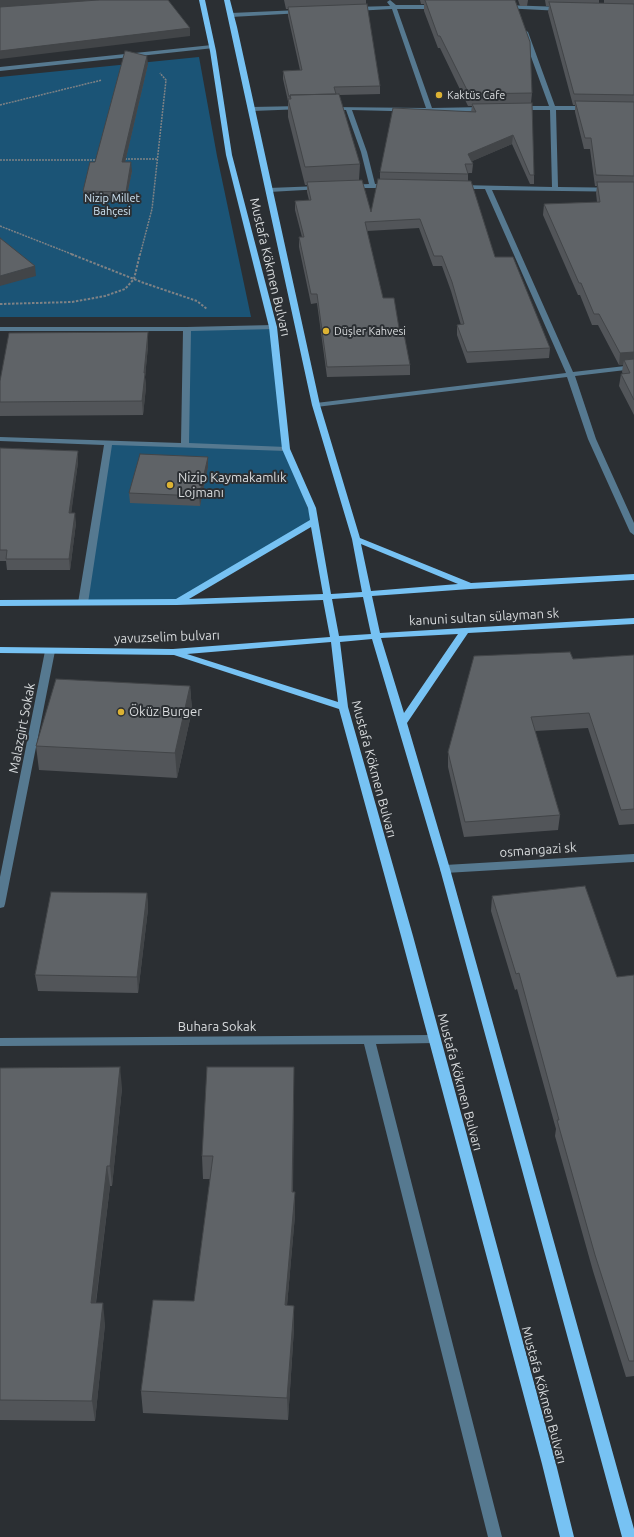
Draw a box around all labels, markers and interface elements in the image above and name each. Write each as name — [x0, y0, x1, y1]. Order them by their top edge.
place label: Kaktüs Cafe — [447, 88, 505, 102]
marker: Kaktüs Cafe — [434, 90, 444, 100]
park label: Nizip Millet Bahçesi — [84, 191, 140, 217]
street label: Mustafa Kökmen Bulvarı — [246, 196, 294, 338]
place label: Düşler Kahvesi — [334, 324, 406, 338]
marker: Düşler Kahvesi — [321, 326, 331, 336]
place label: Nizip Kaymakamlık Lojmanı — [178, 470, 286, 501]
marker: Nizip Kaymakamlık Lojmanı — [165, 480, 175, 490]
street label: kanuni sultan sülayman sk — [409, 605, 559, 629]
street label: yavuzselim bulvarı — [114, 627, 220, 647]
street label: Malazgirt Sokak — [6, 681, 38, 775]
street label: Mustafa Kökmen Bulvarı — [348, 699, 400, 839]
place label: Öküz Burger — [129, 704, 202, 720]
marker: Öküz Burger — [116, 707, 126, 717]
street label: osmangazi sk — [499, 840, 577, 860]
street label: Mustafa Kökmen Bulvarı — [434, 1012, 486, 1152]
street label: Buhara Sokak — [178, 1019, 256, 1035]
street label: Mustafa Kökmen Bulvarı — [518, 1325, 570, 1465]

